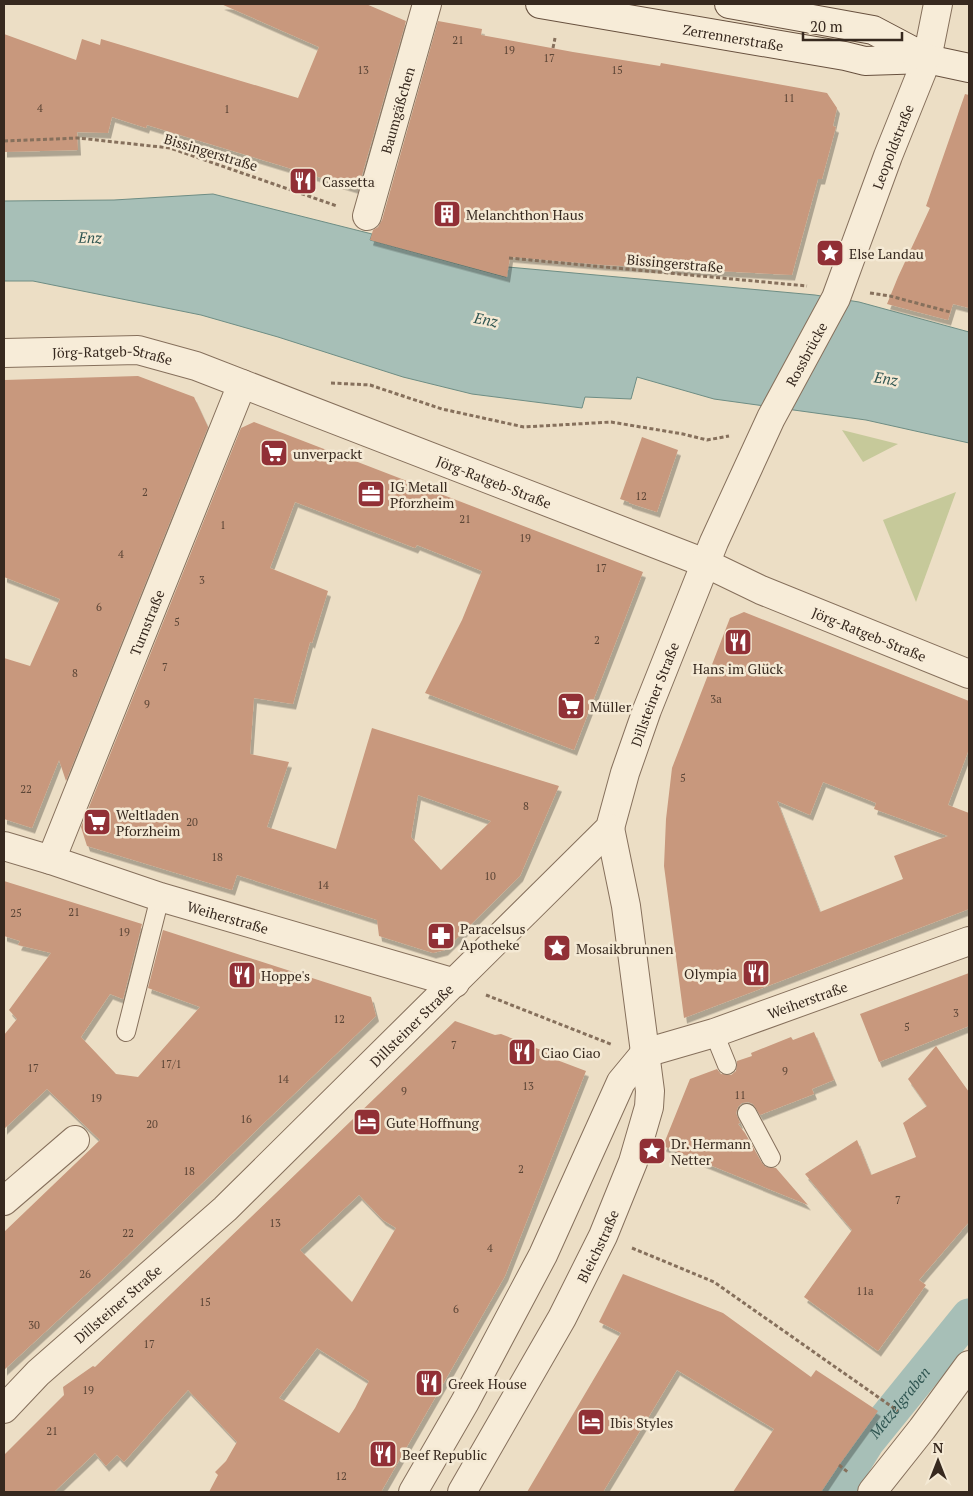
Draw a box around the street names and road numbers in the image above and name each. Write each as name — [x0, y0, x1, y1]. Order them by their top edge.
street label: Zerrennerstraße — [681, 19, 785, 55]
street label: Baumgäßchen — [376, 64, 418, 156]
street label: Leopoldstraße — [867, 101, 917, 192]
street label: Bissingerstraße — [162, 129, 260, 175]
street label: Bissingerstraße — [626, 249, 724, 277]
street label: Rossbrücke — [781, 318, 831, 389]
street label: Jörg-Ratgeb-Straße — [52, 340, 175, 369]
street label: Jörg-Ratgeb-Straße — [434, 451, 554, 512]
street label: Turnstraße — [125, 587, 168, 658]
street label: Jörg-Ratgeb-Straße — [809, 602, 929, 665]
street label: Dillsteiner Straße — [626, 639, 683, 749]
street label: Weiherstraße — [185, 896, 271, 938]
street label: Weiherstraße — [765, 976, 850, 1023]
street label: Dillsteiner Straße — [365, 979, 457, 1070]
street label: Bleichstraße — [572, 1207, 622, 1286]
street label: Dillsteiner Straße — [70, 1260, 165, 1347]

